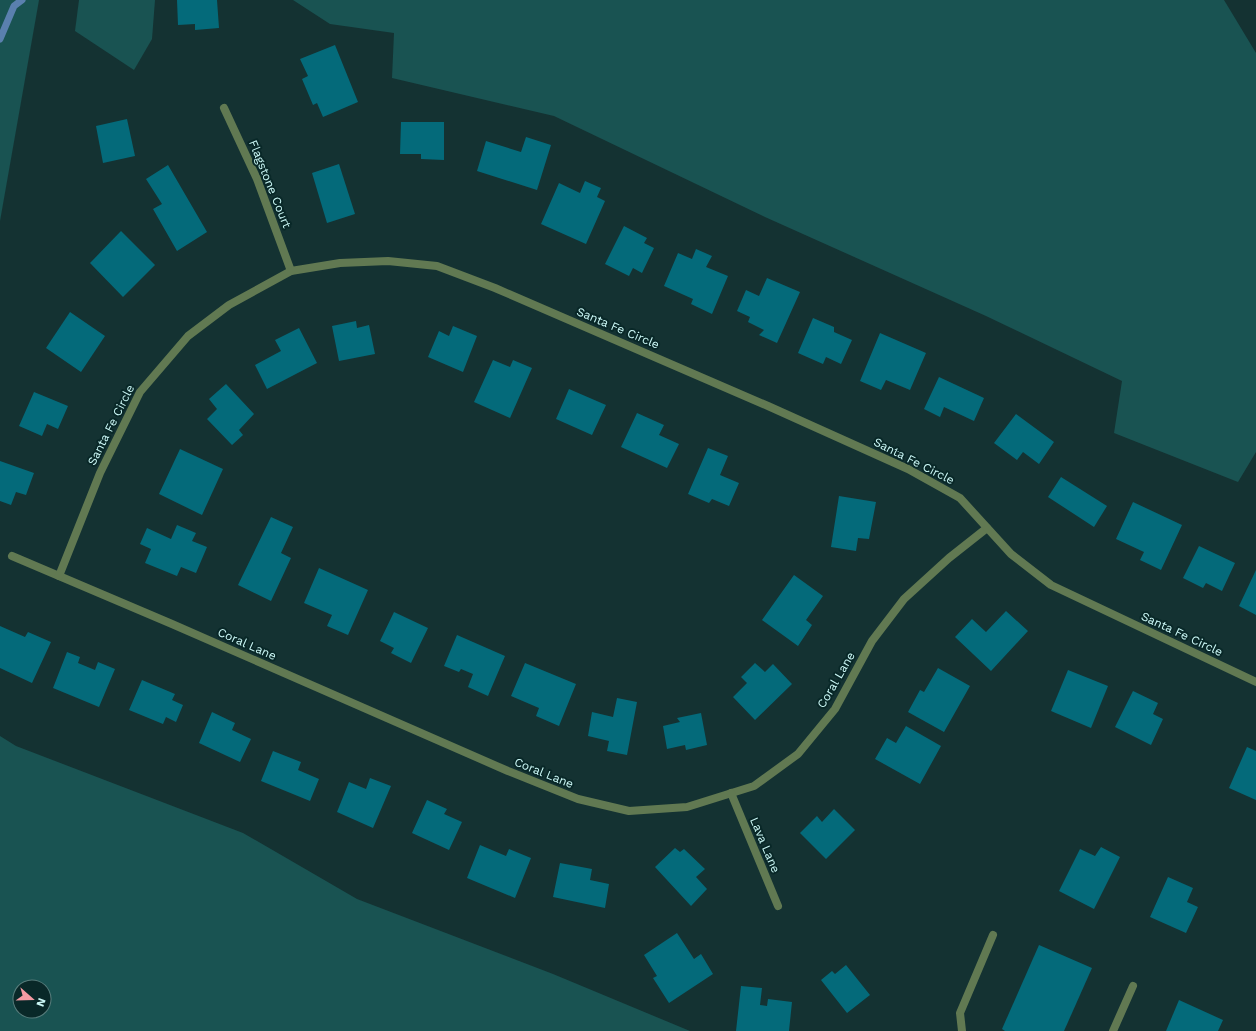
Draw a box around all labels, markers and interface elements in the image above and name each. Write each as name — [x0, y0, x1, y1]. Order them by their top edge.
street label: Flagstone Court — [246, 138, 294, 230]
street label: Santa Fe Circle — [575, 304, 662, 352]
street label: Santa Fe Circle — [85, 382, 137, 468]
street label: Santa Fe Circle — [871, 435, 957, 487]
street label: Santa Fe Circle — [1139, 609, 1225, 659]
street label: Coral Lane — [216, 625, 279, 663]
street label: Coral Lane — [814, 649, 858, 711]
street label: Coral Lane — [512, 755, 576, 791]
street label: Lava Lane — [747, 815, 783, 875]
north arrow — [12, 979, 52, 1019]
text: N — [33, 996, 48, 1008]

